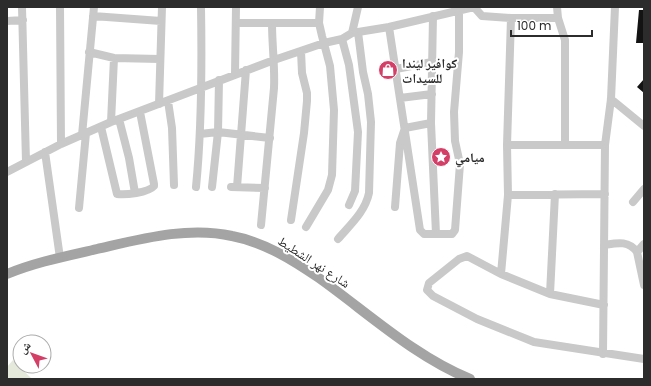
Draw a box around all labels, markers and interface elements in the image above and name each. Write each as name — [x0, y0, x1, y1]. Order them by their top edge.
scale bar — [511, 12, 592, 38]
text: 100 m — [517, 17, 551, 34]
place label: كوافير ليندا للسيدات — [402, 54, 457, 88]
shop icon: كوافير ليندا للسيدات — [377, 59, 399, 81]
place icon: ميامي — [430, 146, 452, 168]
place label: ميامي — [455, 148, 485, 168]
street label: شارع نهر الشطيط — [274, 231, 354, 293]
north arrow — [12, 334, 52, 374]
text: ش — [15, 338, 35, 357]

